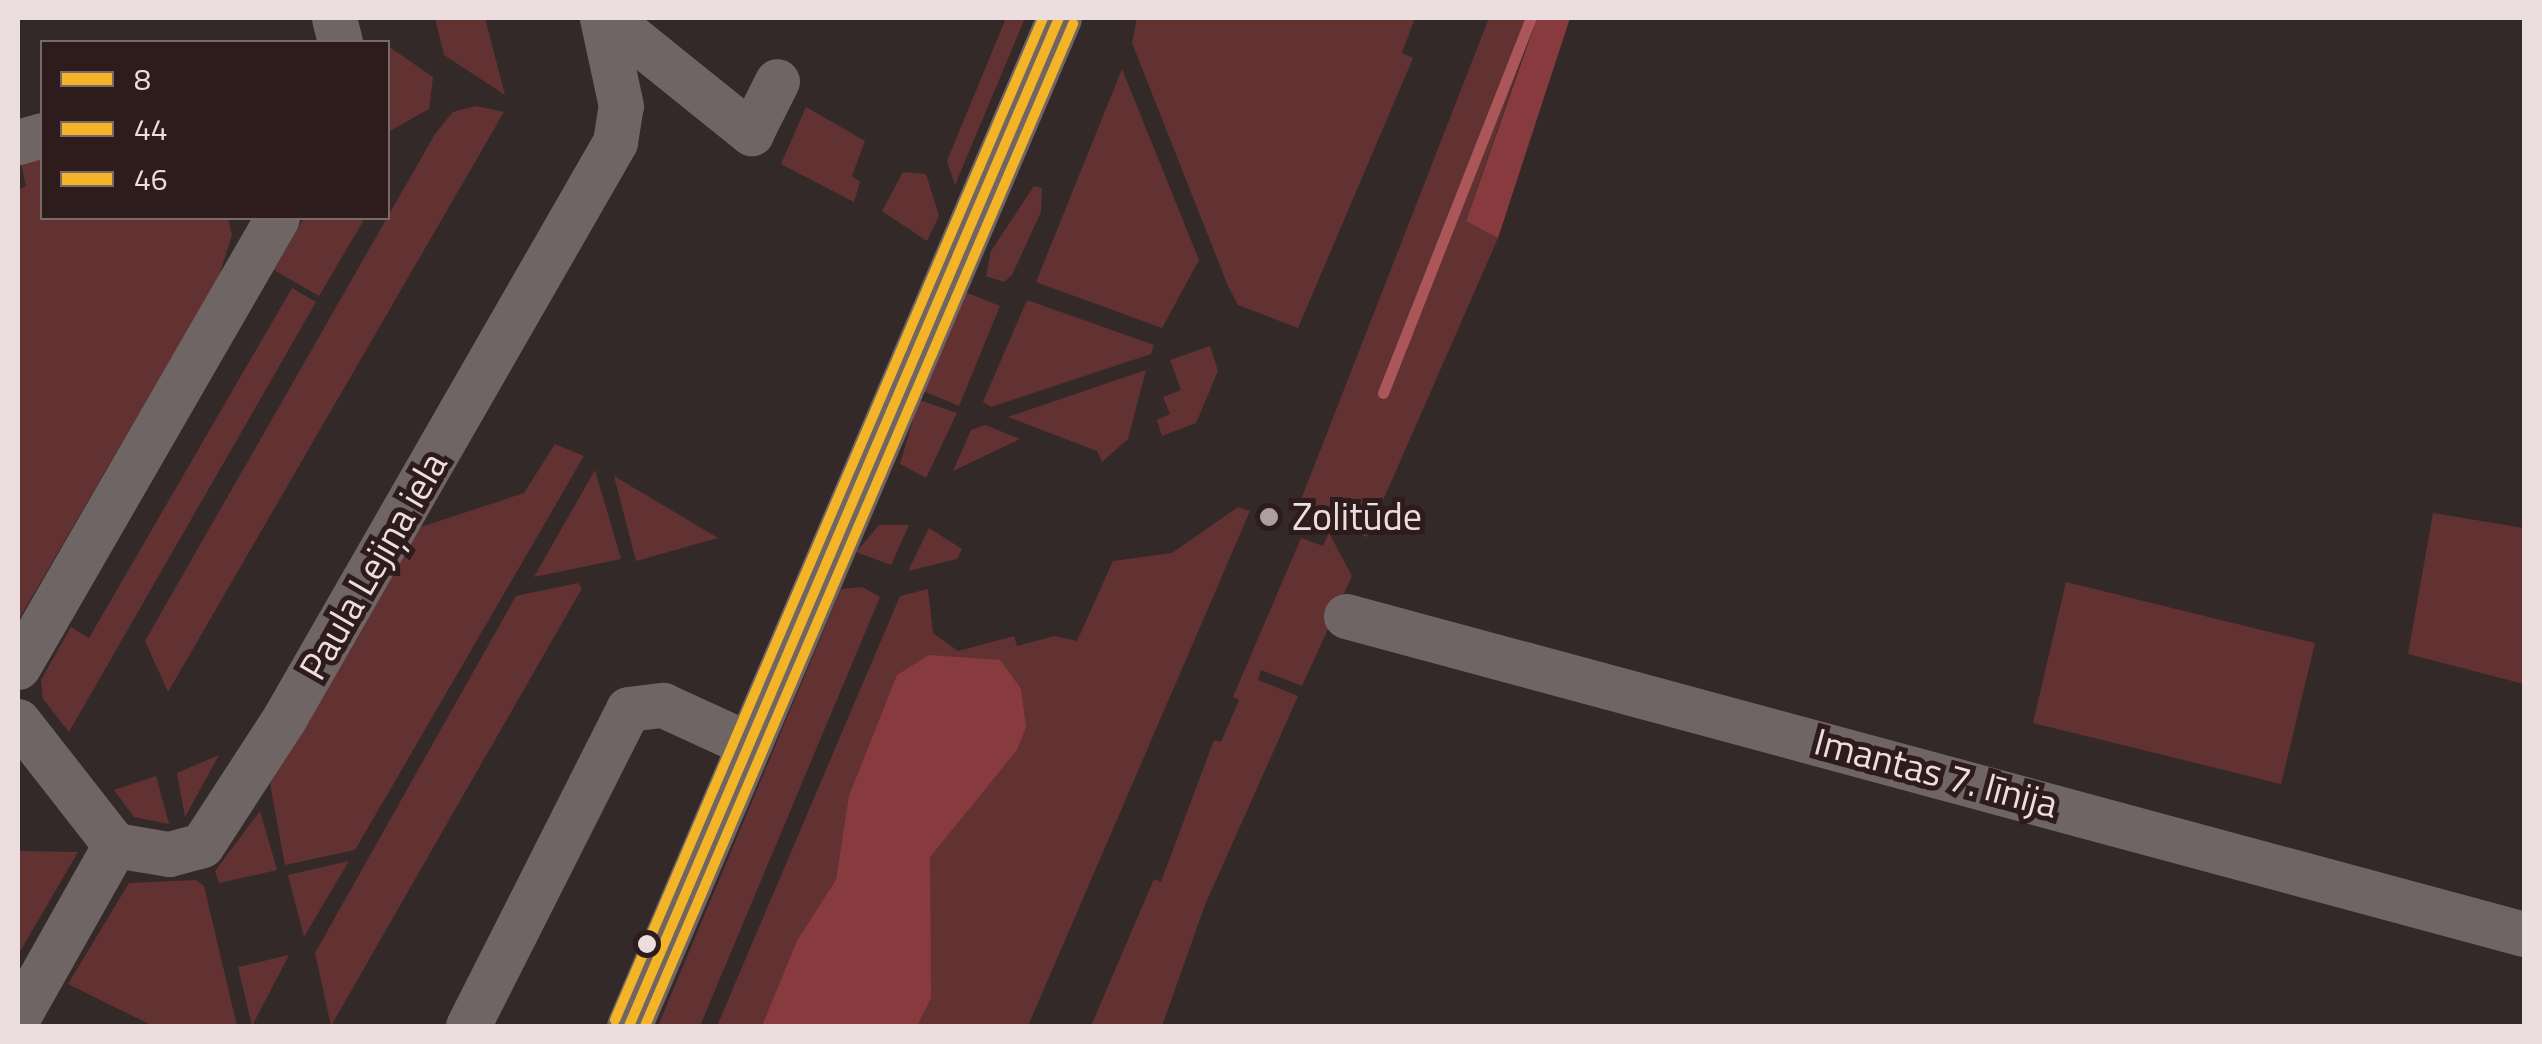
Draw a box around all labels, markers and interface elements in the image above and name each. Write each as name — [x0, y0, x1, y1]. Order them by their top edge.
legend — [40, 40, 390, 220]
text: 8 — [134, 56, 151, 102]
text: 44 — [134, 106, 168, 152]
text: 46 — [134, 156, 168, 202]
street label: Paula Lejiņa iela — [290, 444, 456, 688]
place label: Zolitūde — [1292, 494, 1422, 540]
marker: Zolitūde — [1256, 504, 1282, 530]
street label: Imantas 7. līnija — [1809, 719, 2063, 827]
unlabelled marker — [637, 934, 657, 954]

